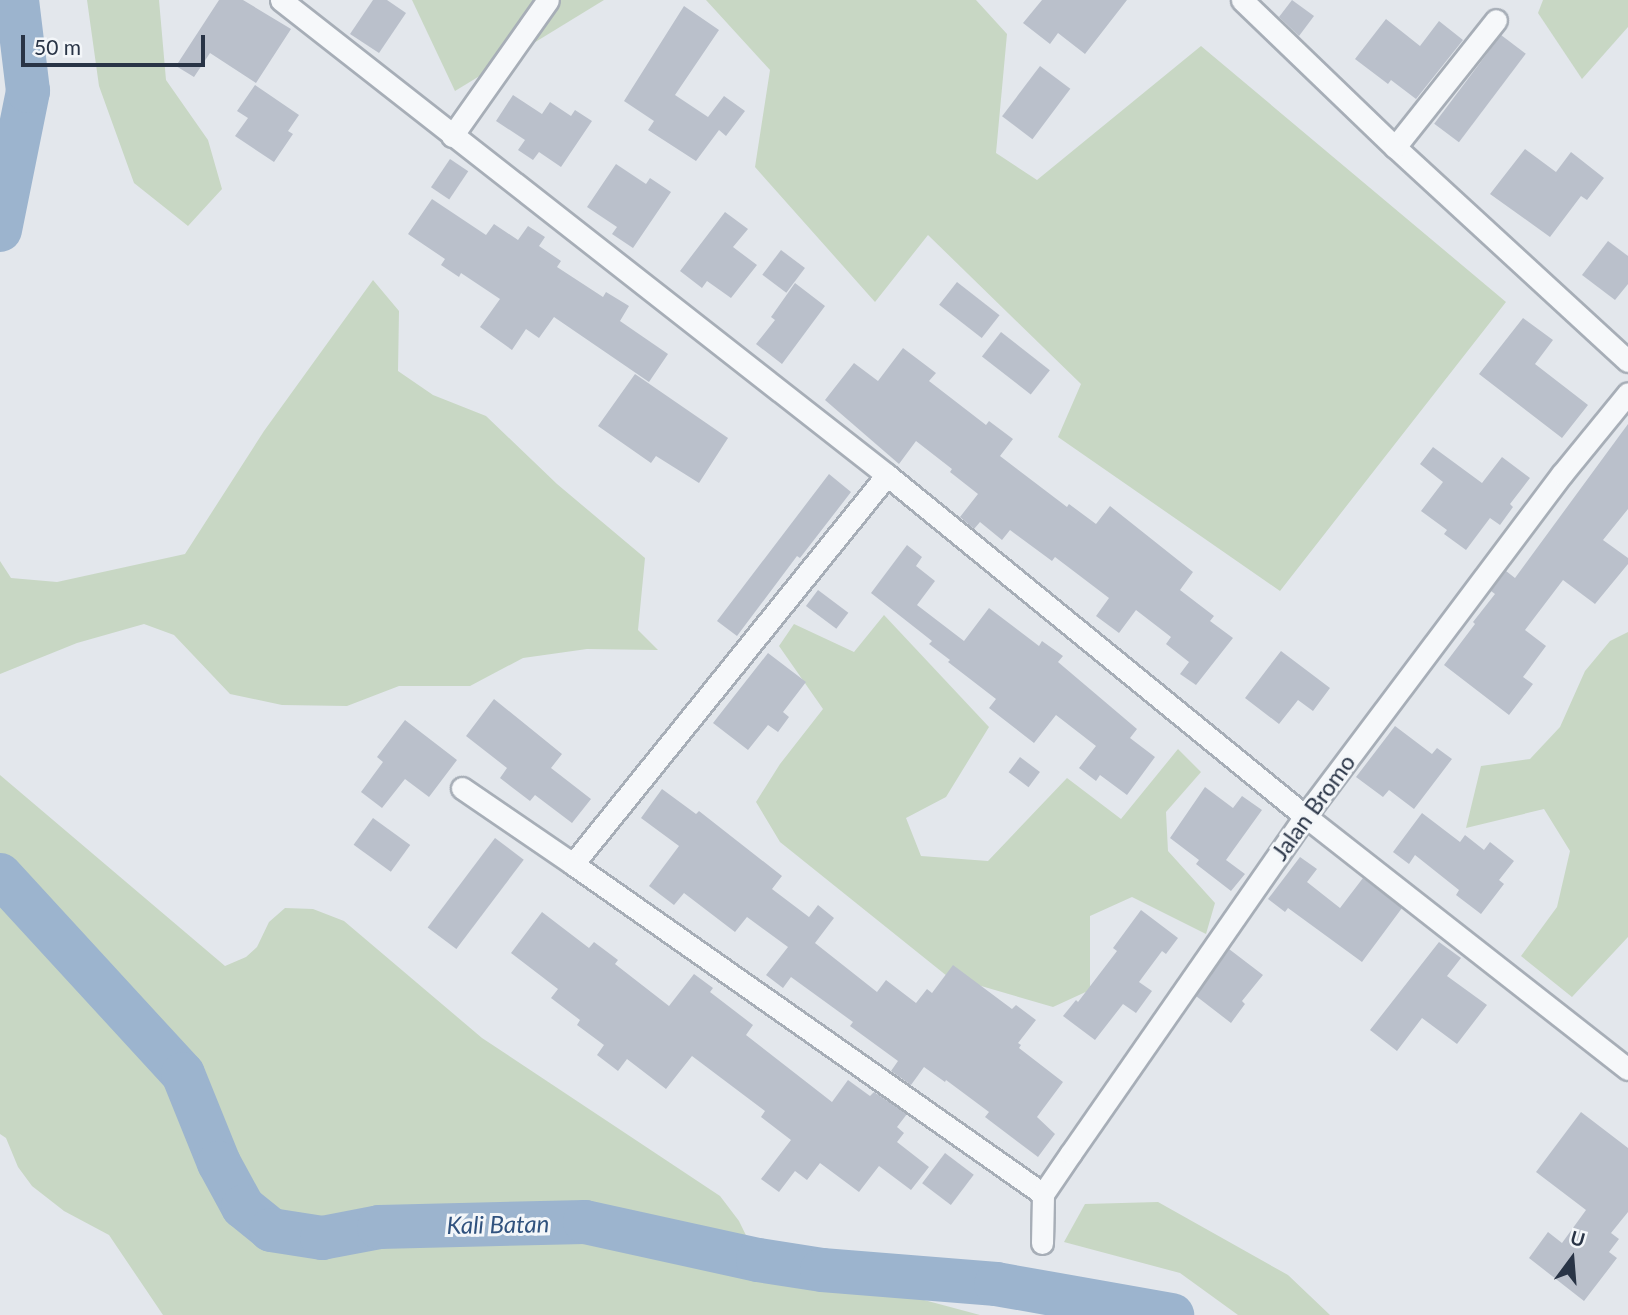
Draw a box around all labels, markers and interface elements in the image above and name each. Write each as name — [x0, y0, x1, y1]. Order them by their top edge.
scale bar — [24, 21, 208, 65]
text: 50 m — [34, 34, 81, 59]
street label: Jalan Bromo — [1265, 749, 1361, 865]
water label: Kali Batan — [446, 1209, 550, 1239]
north arrow — [1537, 1224, 1607, 1294]
text: U — [1568, 1225, 1588, 1251]

